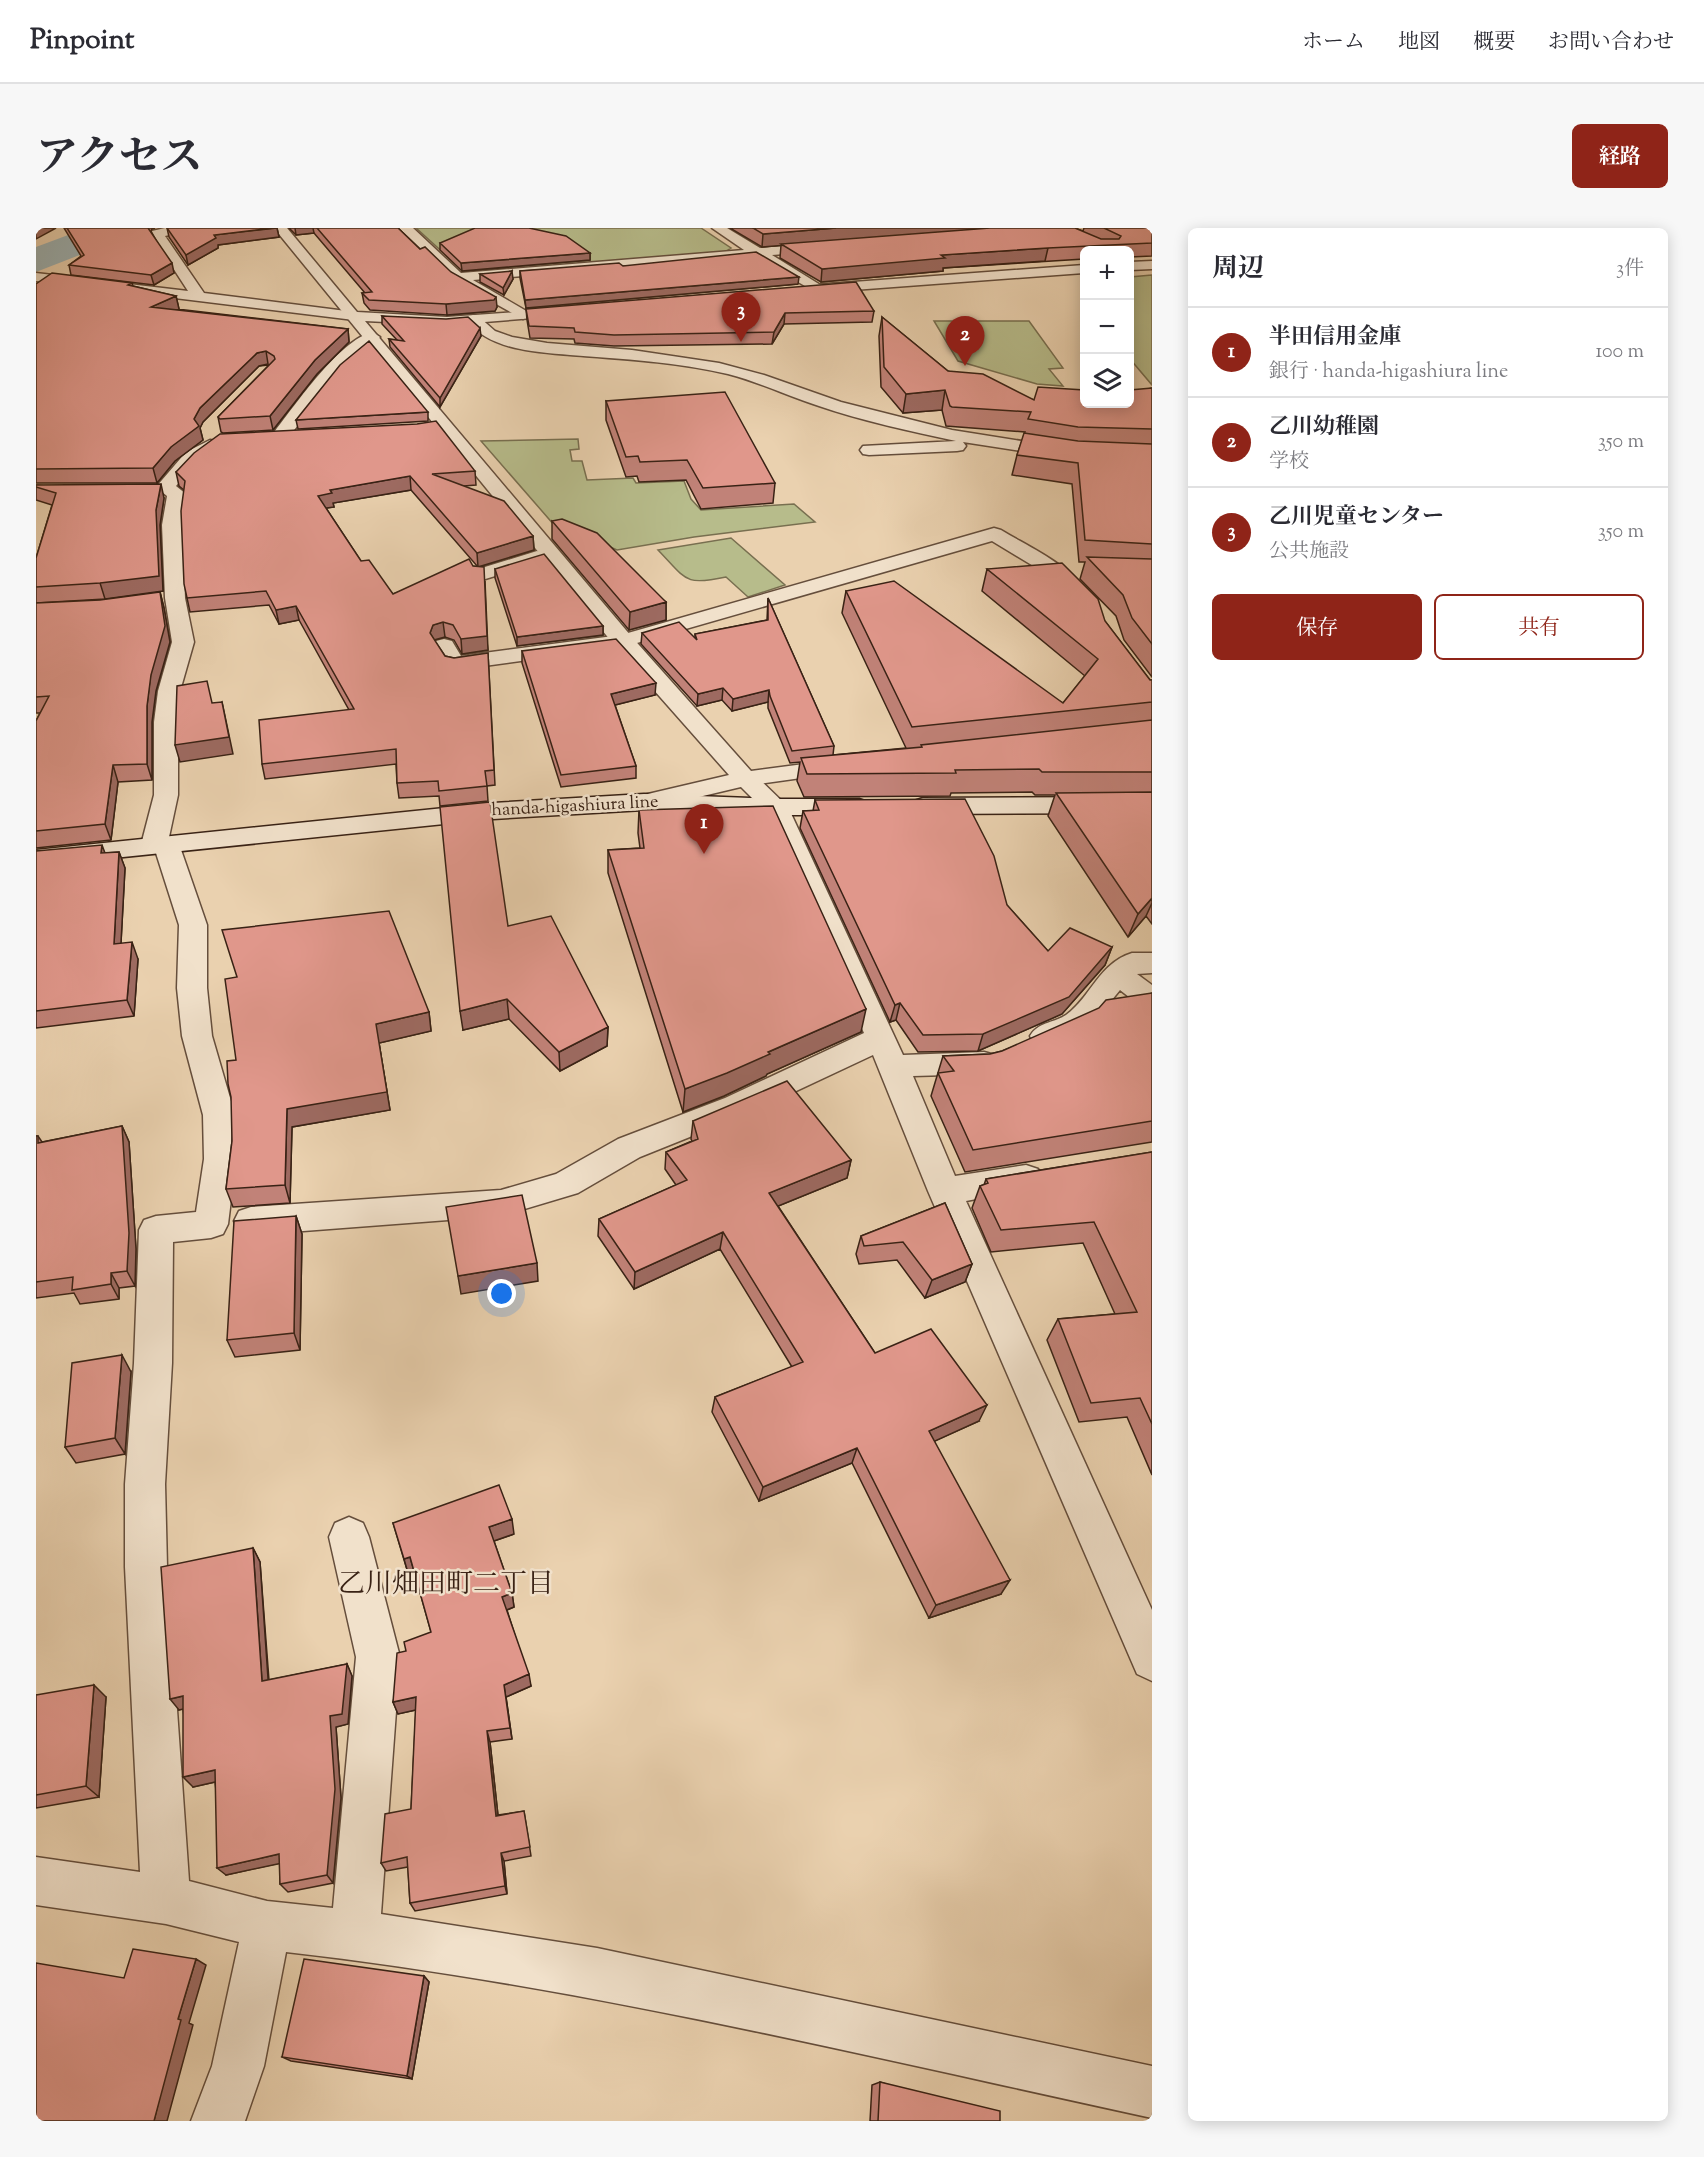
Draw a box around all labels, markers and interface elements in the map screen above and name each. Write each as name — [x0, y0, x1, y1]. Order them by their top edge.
text: Pinpoint — [30, 21, 134, 61]
text: ホーム — [1302, 28, 1365, 58]
text: 地図 — [1398, 28, 1440, 58]
text: 概要 — [1473, 28, 1515, 58]
text: お問い合わせ — [1548, 28, 1674, 58]
button: 経路 — [1572, 124, 1668, 188]
text: アクセス — [36, 130, 203, 190]
map controls — [1080, 246, 1134, 408]
button: + — [1080, 246, 1134, 300]
text: 周辺 — [1212, 251, 1264, 288]
text: 3件 — [1616, 255, 1644, 284]
pin: 3 — [722, 292, 760, 342]
button: − — [1080, 300, 1134, 354]
pin: 2 — [946, 316, 984, 366]
text: 半田信用金庫 — [1269, 322, 1401, 354]
text: 1 — [1228, 338, 1235, 367]
text: 100 m — [1595, 338, 1644, 367]
button: layers — [1080, 354, 1134, 408]
text: 銀行 · handa-higashiura line — [1269, 358, 1508, 387]
text: 乙川幼稚園 — [1269, 412, 1379, 444]
text: 2 — [1227, 428, 1236, 457]
text: 350 m — [1598, 428, 1644, 457]
text: 学校 — [1269, 448, 1309, 477]
text: 乙川児童センター — [1269, 502, 1444, 534]
text: 3 — [1227, 518, 1236, 547]
text: 350 m — [1598, 518, 1644, 547]
text: 公共施設 — [1269, 538, 1349, 567]
button: 保存 — [1212, 594, 1422, 660]
button: 共有 — [1434, 594, 1644, 660]
street label: handa-higashiura line — [491, 790, 659, 824]
pin: 1 — [684, 804, 724, 854]
your location — [487, 1279, 516, 1308]
district label: 乙川畑田町二丁目 — [338, 1566, 554, 1605]

